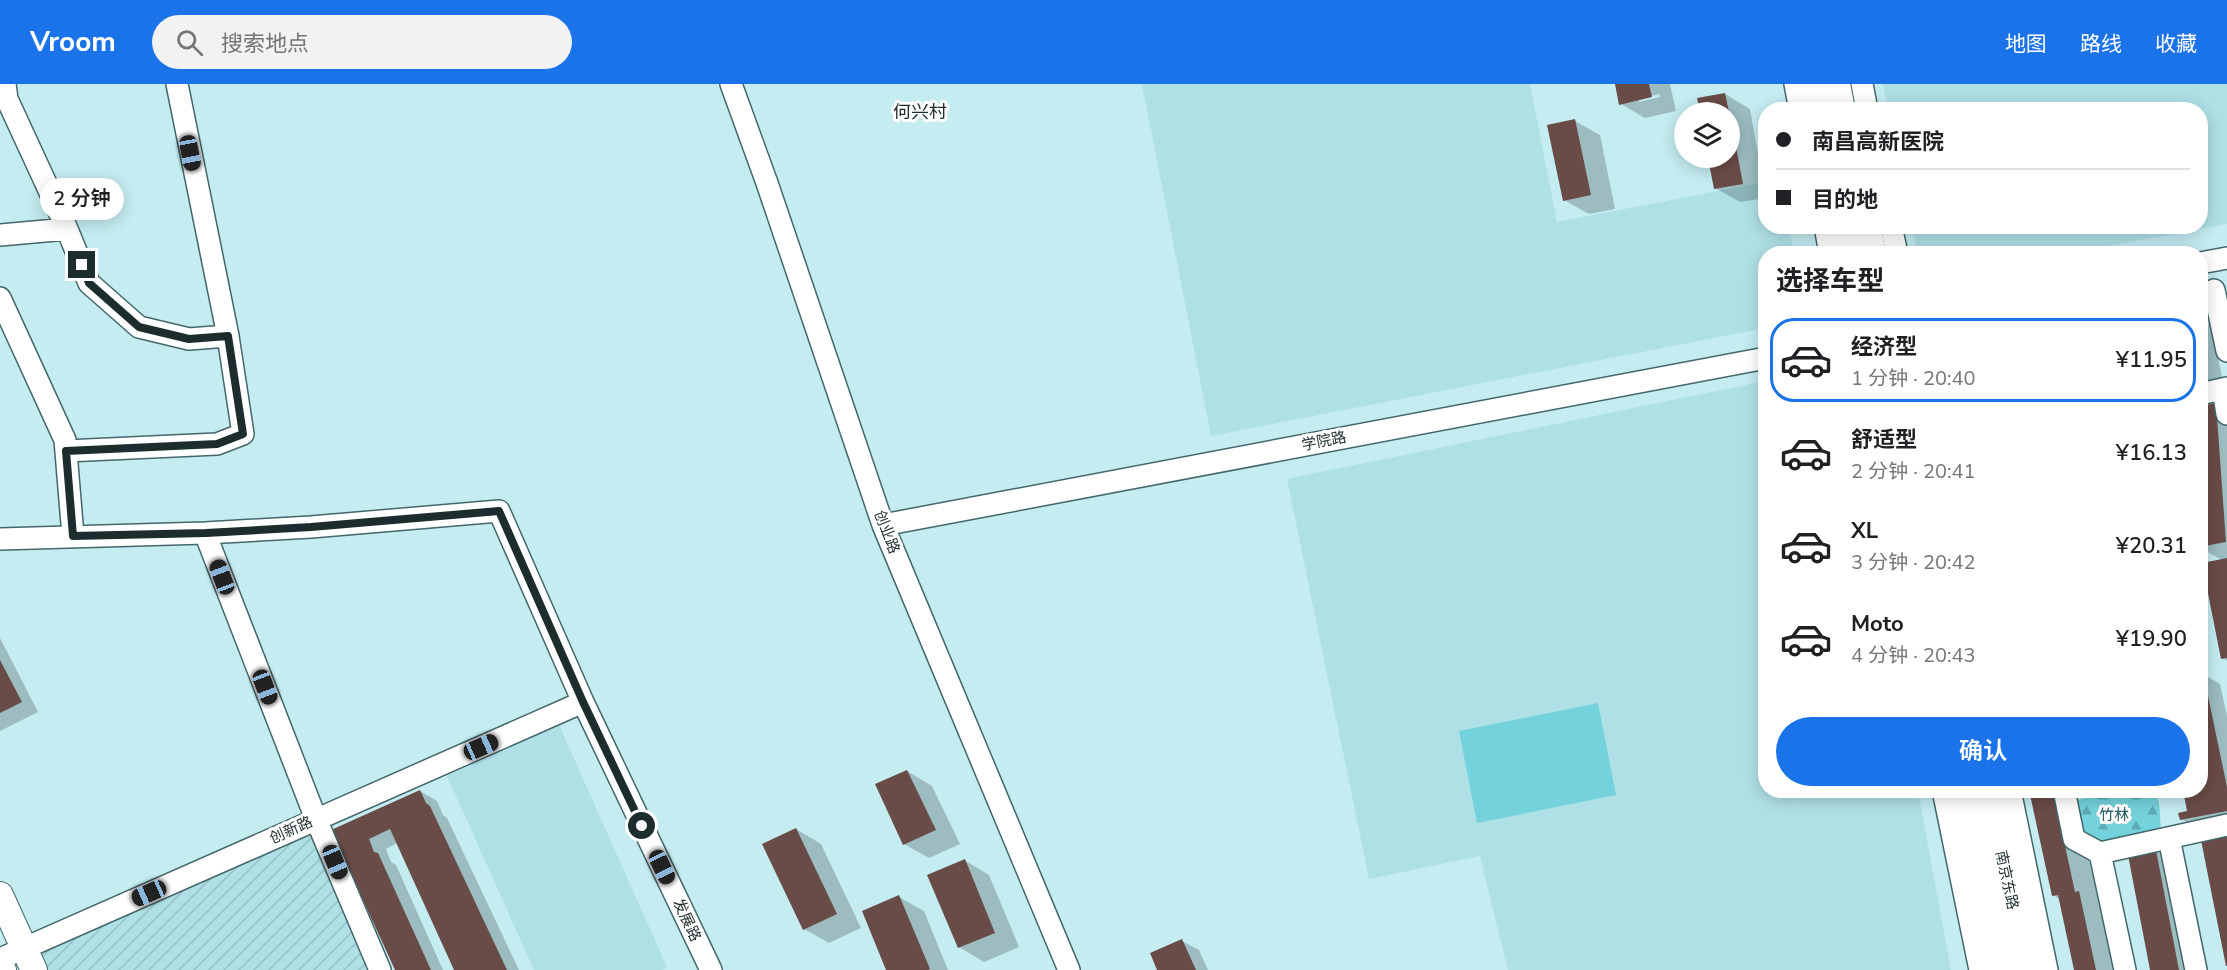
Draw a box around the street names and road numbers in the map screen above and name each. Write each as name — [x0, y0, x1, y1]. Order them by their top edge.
street label: 学院路 — [1300, 427, 1348, 455]
street label: 创业路 — [870, 507, 904, 557]
street label: 创新路 — [266, 812, 316, 848]
street label: 南京东路 — [1991, 849, 2023, 911]
street label: 发展路 — [668, 895, 706, 945]

